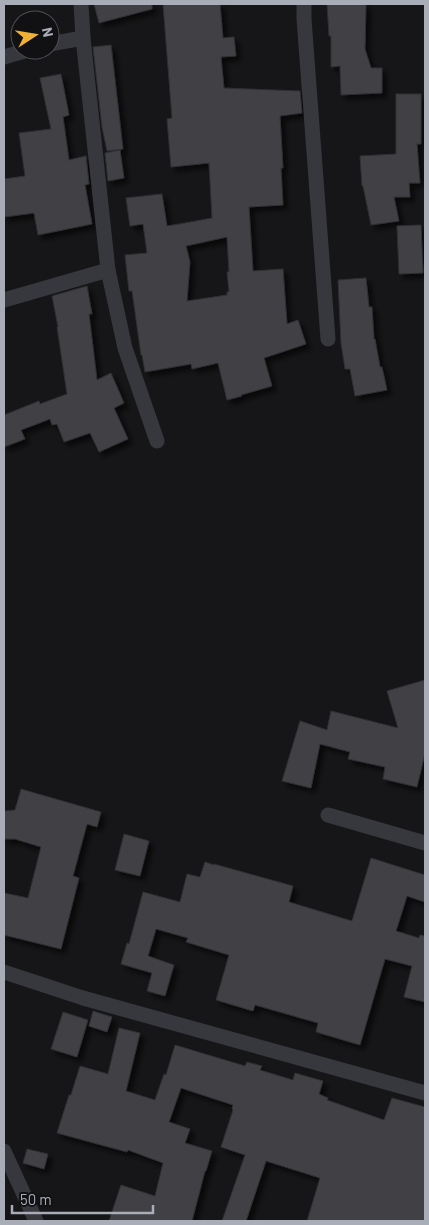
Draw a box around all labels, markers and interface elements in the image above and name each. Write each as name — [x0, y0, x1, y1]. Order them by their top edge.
north arrow — [10, 10, 60, 60]
text: N — [39, 26, 57, 39]
scale bar — [12, 1182, 154, 1214]
text: 50 m — [20, 1190, 52, 1208]

